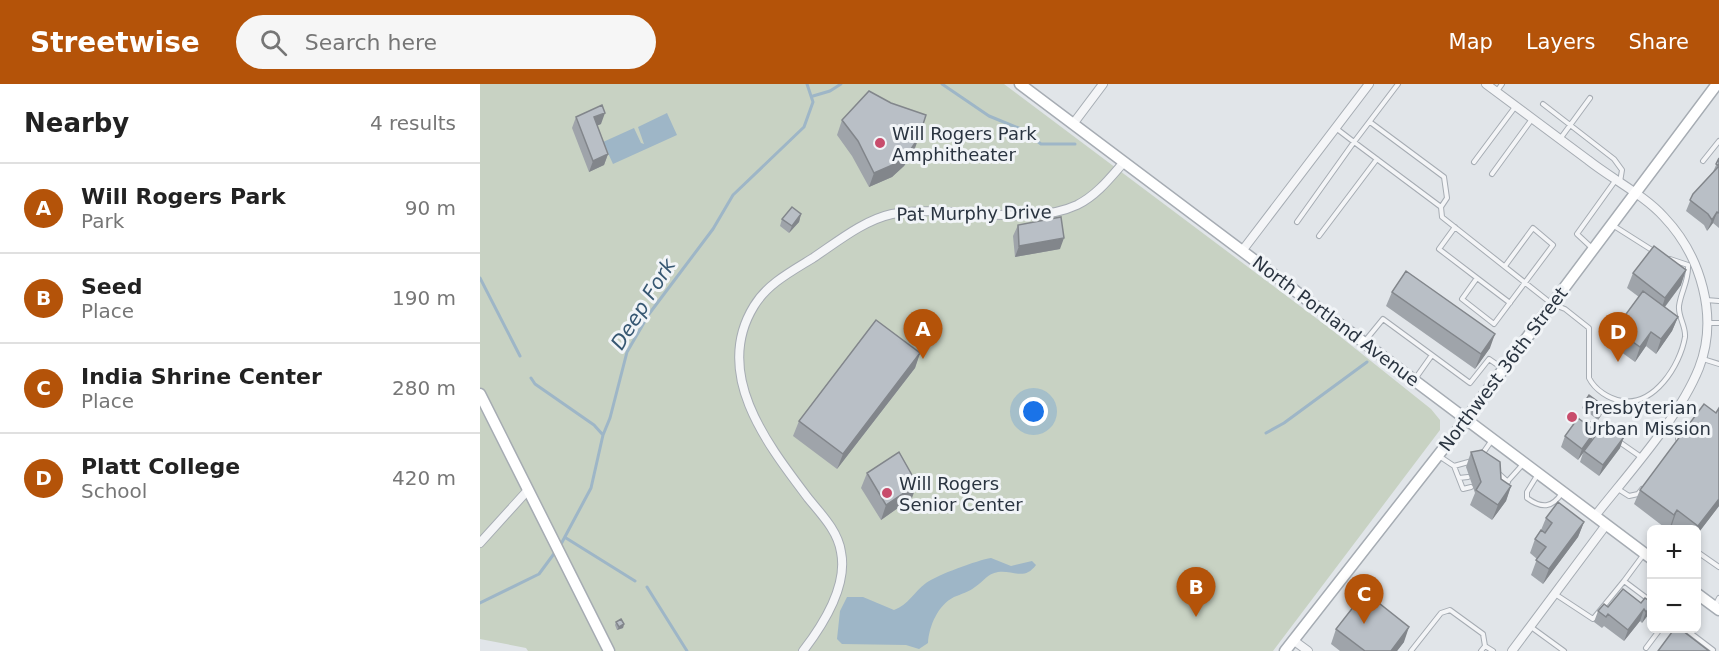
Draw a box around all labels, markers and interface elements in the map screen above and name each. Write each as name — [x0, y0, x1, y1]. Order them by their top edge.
search box — [236, 15, 656, 69]
text: Streetwise — [30, 26, 200, 59]
icon: search — [257, 26, 290, 59]
text: Search here — [305, 30, 437, 55]
text: Map — [1449, 30, 1493, 54]
text: Layers — [1526, 30, 1595, 54]
text: Share — [1628, 30, 1689, 54]
text: Nearby — [24, 108, 129, 138]
text: 4 results — [370, 111, 456, 135]
place label: Will Rogers Park Amphitheater — [892, 123, 1037, 165]
marker: Will Rogers Park Amphitheater — [873, 136, 887, 150]
text: Will Rogers Park — [81, 184, 286, 209]
text: A — [36, 196, 51, 220]
text: 90 m — [405, 196, 456, 220]
street label: Pat Murphy Drive — [896, 201, 1052, 225]
text: Park — [81, 209, 124, 233]
street label: North Portland Avenue — [1249, 251, 1423, 391]
water label: Deep Fork — [606, 253, 681, 354]
text: Seed — [81, 274, 142, 299]
street label: Northwest 36th Street — [1434, 283, 1572, 455]
text: B — [36, 286, 51, 310]
text: 190 m — [392, 286, 456, 310]
text: Place — [81, 299, 134, 323]
pin: A — [904, 310, 942, 359]
pin: D — [1598, 312, 1638, 362]
text: India Shrine Center — [81, 364, 322, 389]
text: C — [36, 376, 51, 400]
text: 280 m — [392, 376, 456, 400]
text: Place — [81, 389, 134, 413]
your location — [1019, 397, 1048, 426]
place label: Presbyterian Urban Mission — [1584, 397, 1711, 439]
marker: Presbyterian Urban Mission — [1565, 410, 1579, 424]
text: Platt College — [81, 454, 240, 479]
text: D — [35, 466, 52, 490]
text: 420 m — [392, 466, 456, 490]
place label: Will Rogers Senior Center — [899, 473, 1023, 515]
text: School — [81, 479, 147, 503]
marker: Will Rogers Senior Center — [880, 486, 894, 500]
map controls — [1647, 525, 1701, 633]
button: + — [1647, 525, 1701, 579]
pin: B — [1176, 568, 1216, 617]
pin: C — [1344, 574, 1384, 624]
button: − — [1647, 579, 1701, 633]

